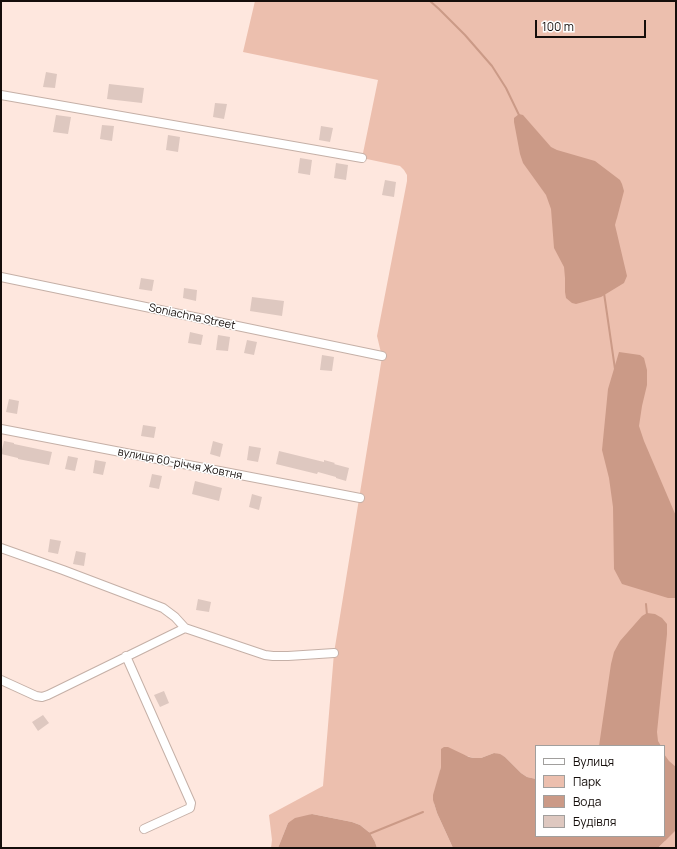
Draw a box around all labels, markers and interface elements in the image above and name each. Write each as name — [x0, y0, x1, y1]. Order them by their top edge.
scale bar — [537, 12, 648, 38]
text: 100 m — [542, 18, 574, 35]
street label: Soniachna Street — [147, 301, 237, 333]
street label: вулиця 60-річчя Жовтня — [117, 445, 243, 483]
legend — [535, 745, 665, 837]
text: Вулиця — [573, 753, 614, 770]
text: Парк — [573, 773, 601, 790]
text: Вода — [573, 793, 601, 810]
text: Будівля — [573, 813, 616, 830]

